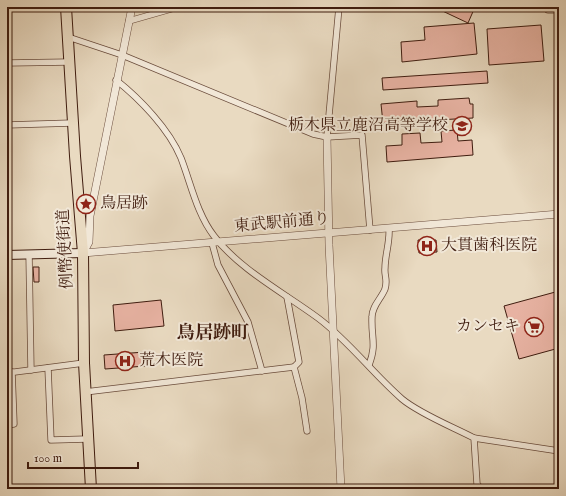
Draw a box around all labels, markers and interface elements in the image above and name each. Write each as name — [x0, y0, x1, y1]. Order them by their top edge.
school or university icon: 栃木県立鹿沼高等学校 — [451, 115, 473, 137]
place label: 栃木県立鹿沼高等学校 — [288, 116, 448, 136]
place icon: 鳥居跡 — [75, 193, 97, 215]
place label: 鳥居跡 — [100, 194, 148, 214]
street label: 例幣使街道 — [54, 209, 78, 289]
street label: 東武駅前通り — [233, 209, 331, 237]
hospital icon: 大貫歯科医院 — [416, 235, 438, 257]
place label: 大貫歯科医院 — [441, 236, 537, 256]
supermarket icon: カンセキ — [523, 316, 545, 338]
place label: カンセキ — [456, 317, 520, 337]
district label: 鳥居跡町 — [177, 322, 249, 345]
hospital icon: 荒木医院 — [114, 350, 136, 372]
place label: 荒木医院 — [139, 351, 203, 371]
scale bar — [28, 444, 138, 470]
text: 100 m — [34, 451, 62, 466]

